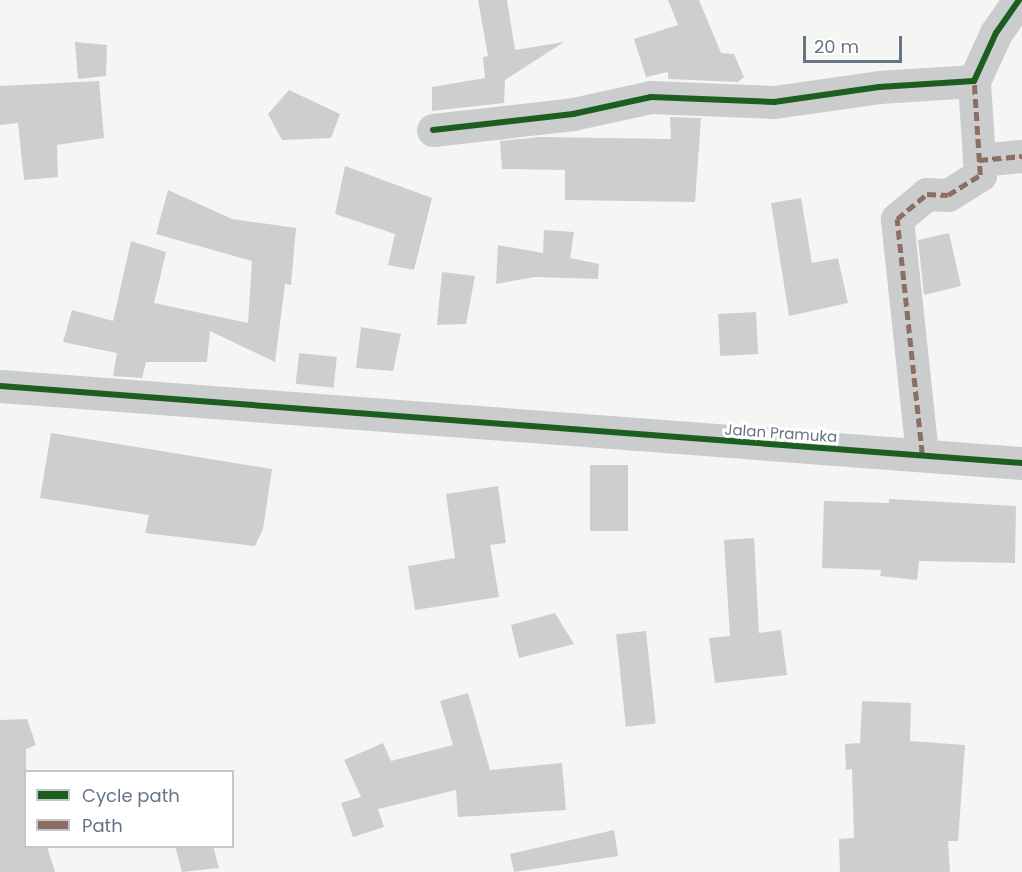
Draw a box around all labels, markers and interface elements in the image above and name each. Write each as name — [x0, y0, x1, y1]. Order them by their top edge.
scale bar — [806, 24, 905, 62]
text: 20 m — [814, 34, 859, 59]
street label: Jalan Pramuka — [724, 420, 838, 446]
legend — [24, 770, 234, 848]
text: Cycle path — [82, 783, 180, 808]
text: Path — [82, 813, 123, 838]

